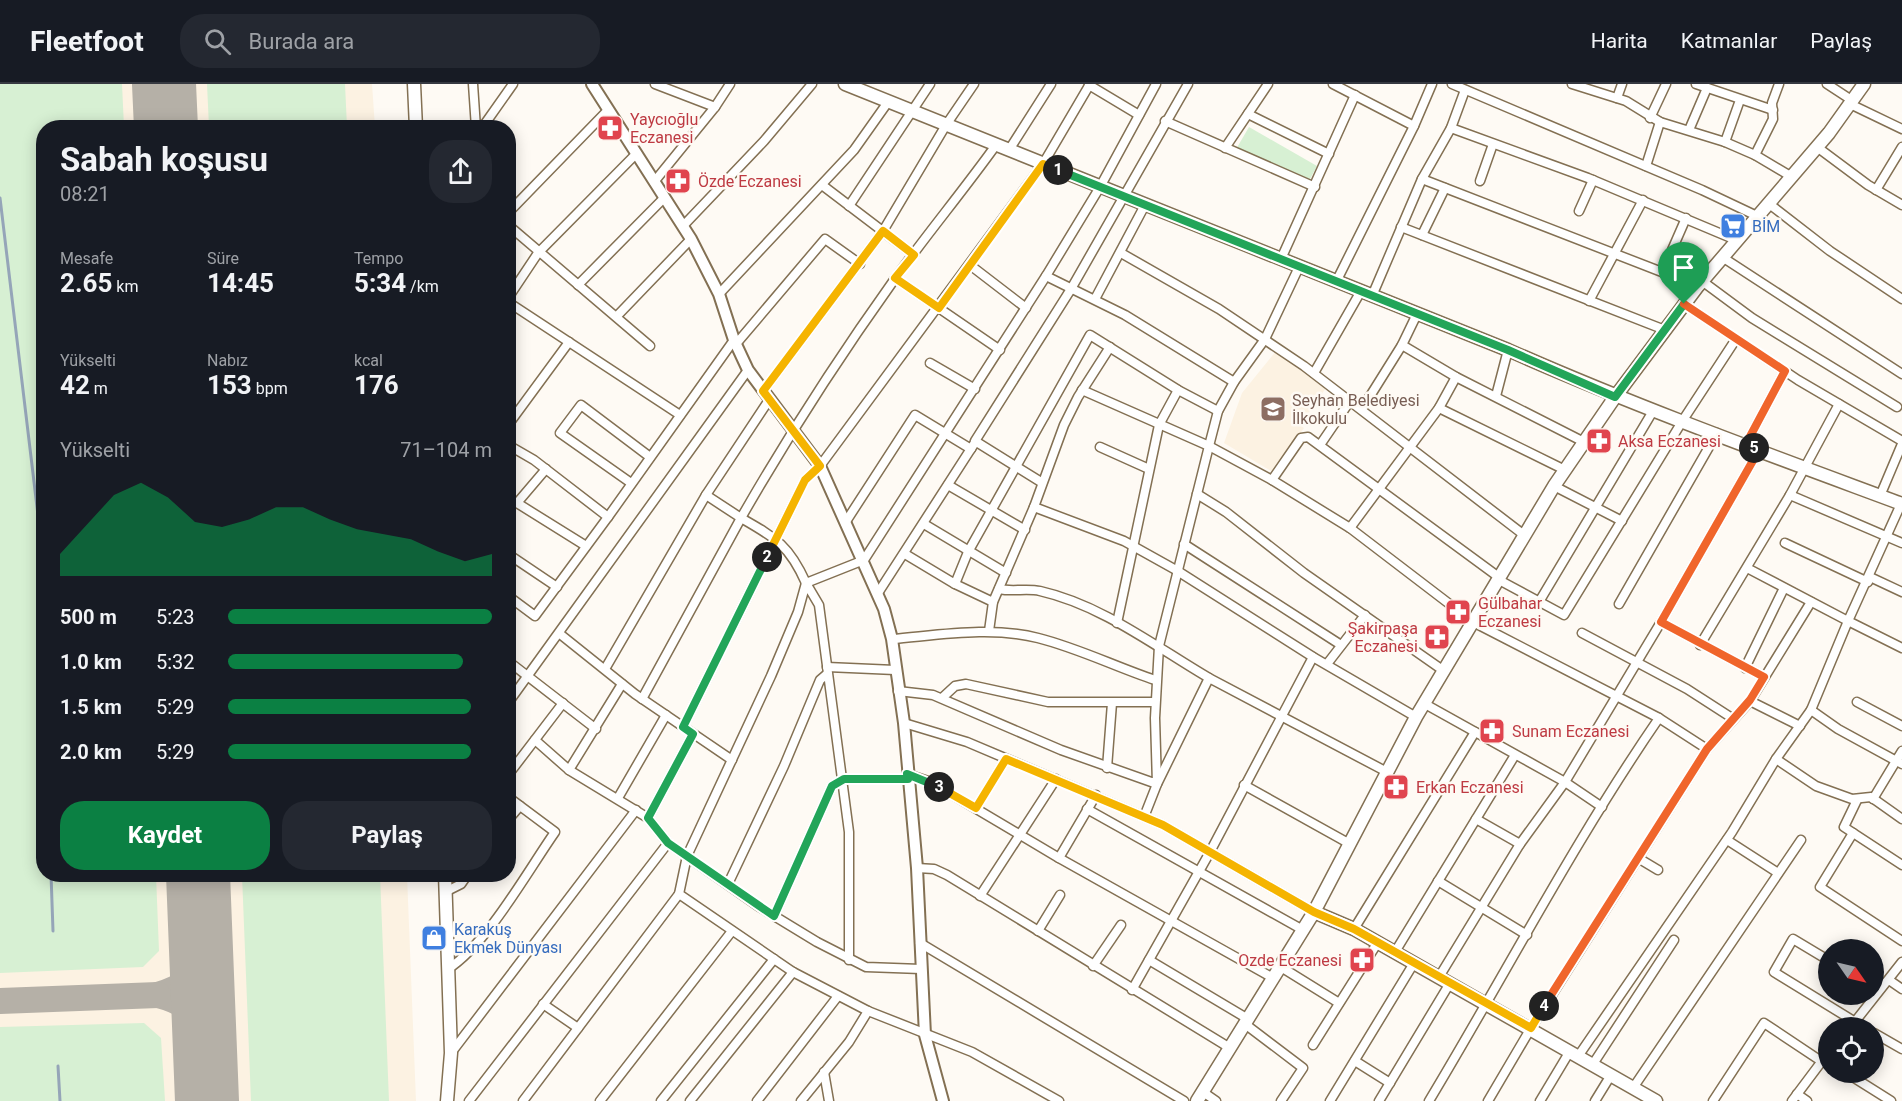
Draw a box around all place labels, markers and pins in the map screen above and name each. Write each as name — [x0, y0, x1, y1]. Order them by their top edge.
place label: Yaycıoğlu Eczanesi — [630, 110, 698, 147]
pharmacy icon: Yaycıoğlu Eczanesi — [595, 113, 625, 143]
pin: 1 — [1043, 155, 1073, 185]
pharmacy icon: Özde Eczanesi — [663, 166, 693, 196]
place label: Özde Eczanesi — [698, 172, 802, 191]
supermarket icon: BİM — [1718, 211, 1748, 241]
place label: BİM — [1752, 217, 1780, 236]
pin — [1658, 242, 1709, 304]
place label: Seyhan Belediyesi İlkokulu — [1292, 391, 1420, 428]
school or university icon: Seyhan Belediyesi İlkokulu — [1258, 394, 1288, 424]
pharmacy icon: Aksa Eczanesi — [1584, 426, 1614, 456]
place label: Aksa Eczanesi — [1618, 432, 1721, 451]
pin: 5 — [1739, 433, 1769, 463]
pin: 2 — [752, 542, 782, 572]
place label: Gülbahar Eczanesi — [1478, 594, 1543, 631]
pharmacy icon: Gülbahar Eczanesi — [1443, 597, 1473, 627]
place label: Şakirpaşa Eczanesi — [1348, 619, 1418, 656]
pharmacy icon: Şakirpaşa Eczanesi — [1422, 622, 1452, 652]
pharmacy icon: Sunam Eczanesi — [1477, 716, 1507, 746]
place label: Sunam Eczanesi — [1512, 722, 1629, 741]
pin: 3 — [924, 772, 954, 802]
pharmacy icon: Erkan Eczanesi — [1381, 772, 1411, 802]
place label: Erkan Eczanesi — [1416, 778, 1524, 797]
place label: Karakuş Ekmek Dünyası — [454, 920, 562, 957]
shop icon: Karakuş Ekmek Dünyası — [419, 923, 449, 953]
pharmacy icon: Ozde Eczanesi — [1347, 945, 1377, 975]
place label: Ozde Eczanesi — [1238, 951, 1342, 970]
pin: 4 — [1529, 991, 1559, 1021]

